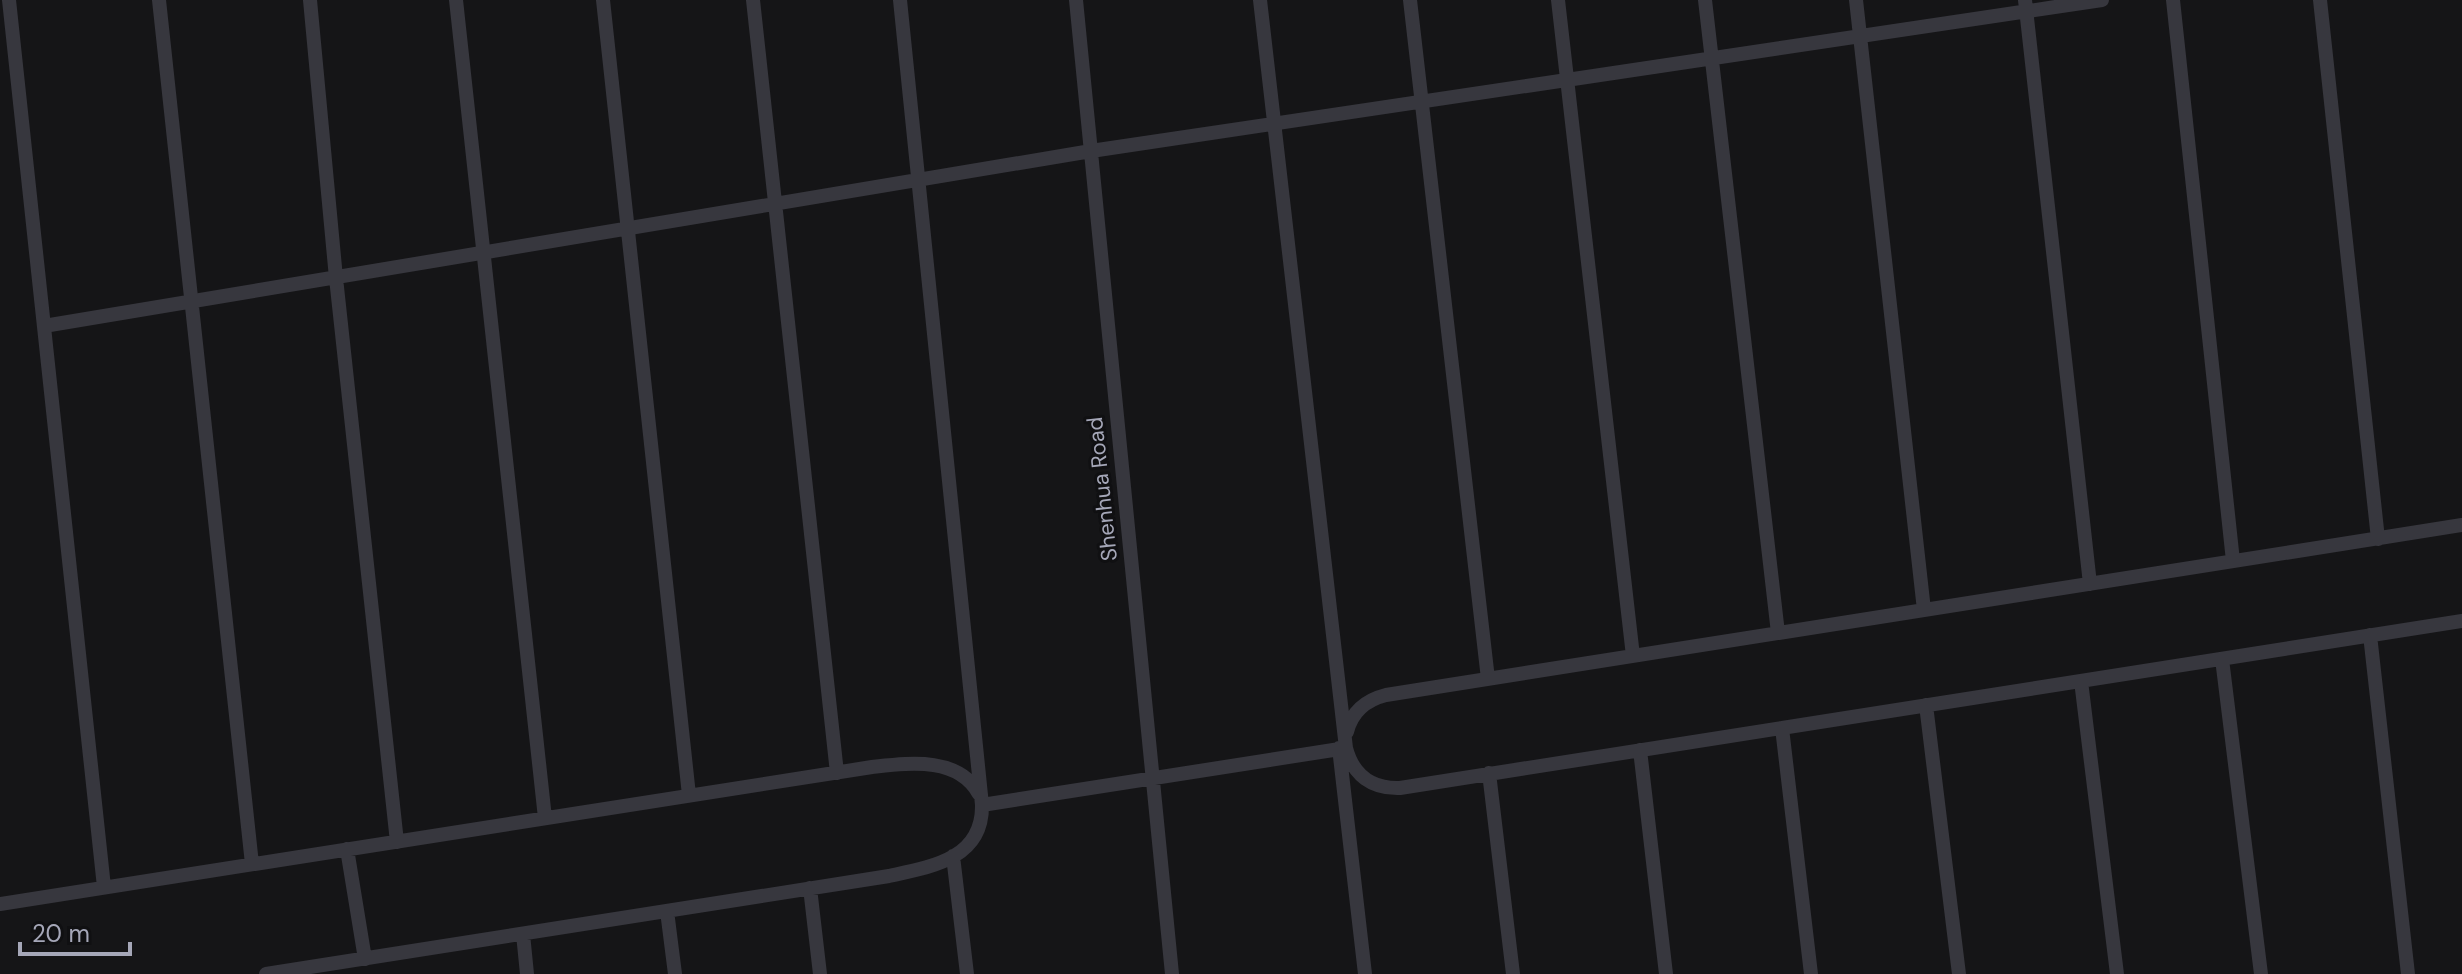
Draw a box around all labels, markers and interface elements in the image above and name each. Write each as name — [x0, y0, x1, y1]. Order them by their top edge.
street label: Shenhua Road — [1080, 415, 1124, 563]
scale bar — [20, 906, 130, 956]
text: 20 m — [32, 918, 90, 949]

